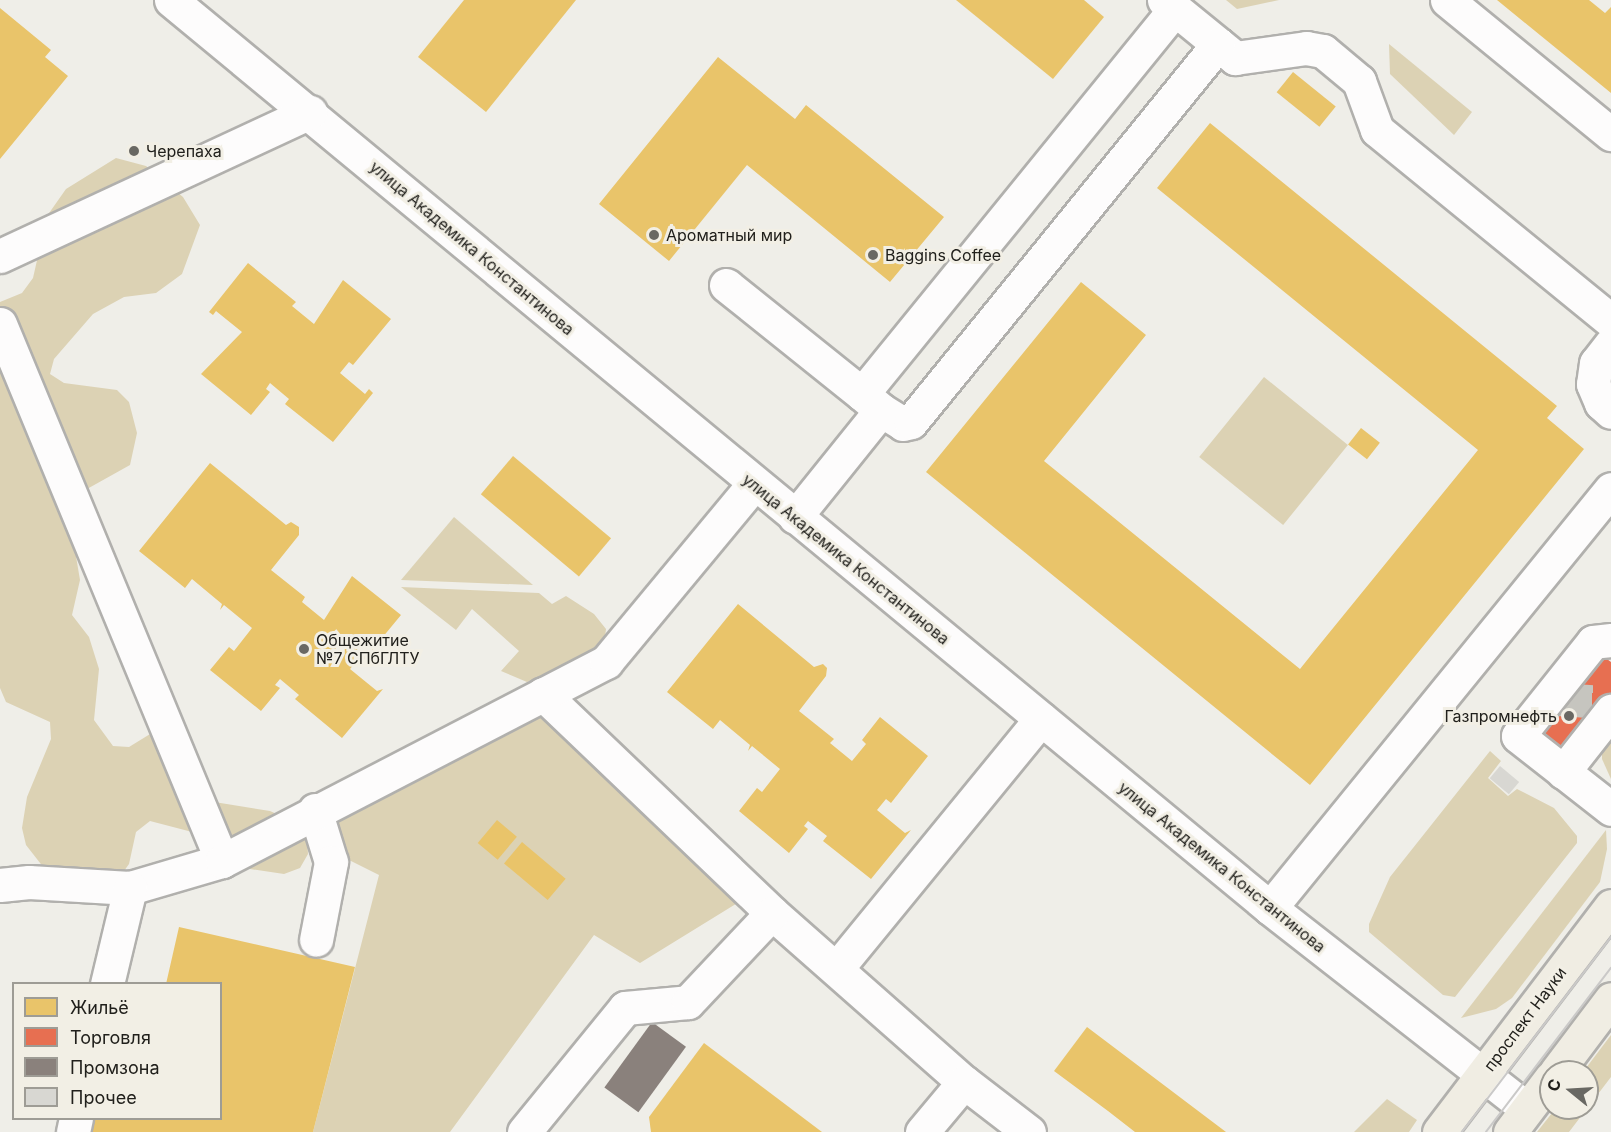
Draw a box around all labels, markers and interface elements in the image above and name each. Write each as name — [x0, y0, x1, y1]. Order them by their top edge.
place label: Черепаха — [146, 141, 222, 161]
marker: Черепаха — [127, 144, 141, 158]
street label: улица Академика Константинова — [366, 157, 578, 339]
place label: Ароматный мир — [666, 225, 792, 245]
marker: Ароматный мир — [647, 228, 661, 242]
place label: Baggins Coffee — [885, 245, 1001, 265]
marker: Baggins Coffee — [866, 248, 880, 262]
street label: улица Академика Константинова — [739, 470, 953, 648]
place label: Общежитие №7 СПбГЛТУ — [316, 630, 420, 668]
marker: Общежитие №7 СПбГЛТУ — [297, 642, 311, 656]
place label: Газпромнефть — [1444, 706, 1557, 726]
marker: Газпромнефть — [1562, 709, 1576, 723]
street label: улица Академика Константинова — [1115, 778, 1329, 956]
street label: проспект Науки — [1480, 963, 1570, 1075]
legend — [12, 982, 222, 1120]
text: Жильё — [70, 997, 129, 1018]
text: Торговля — [70, 1027, 151, 1048]
text: Промзона — [70, 1057, 160, 1078]
north arrow — [1539, 1060, 1599, 1120]
text: С — [1542, 1076, 1565, 1094]
text: Прочее — [70, 1087, 137, 1108]

